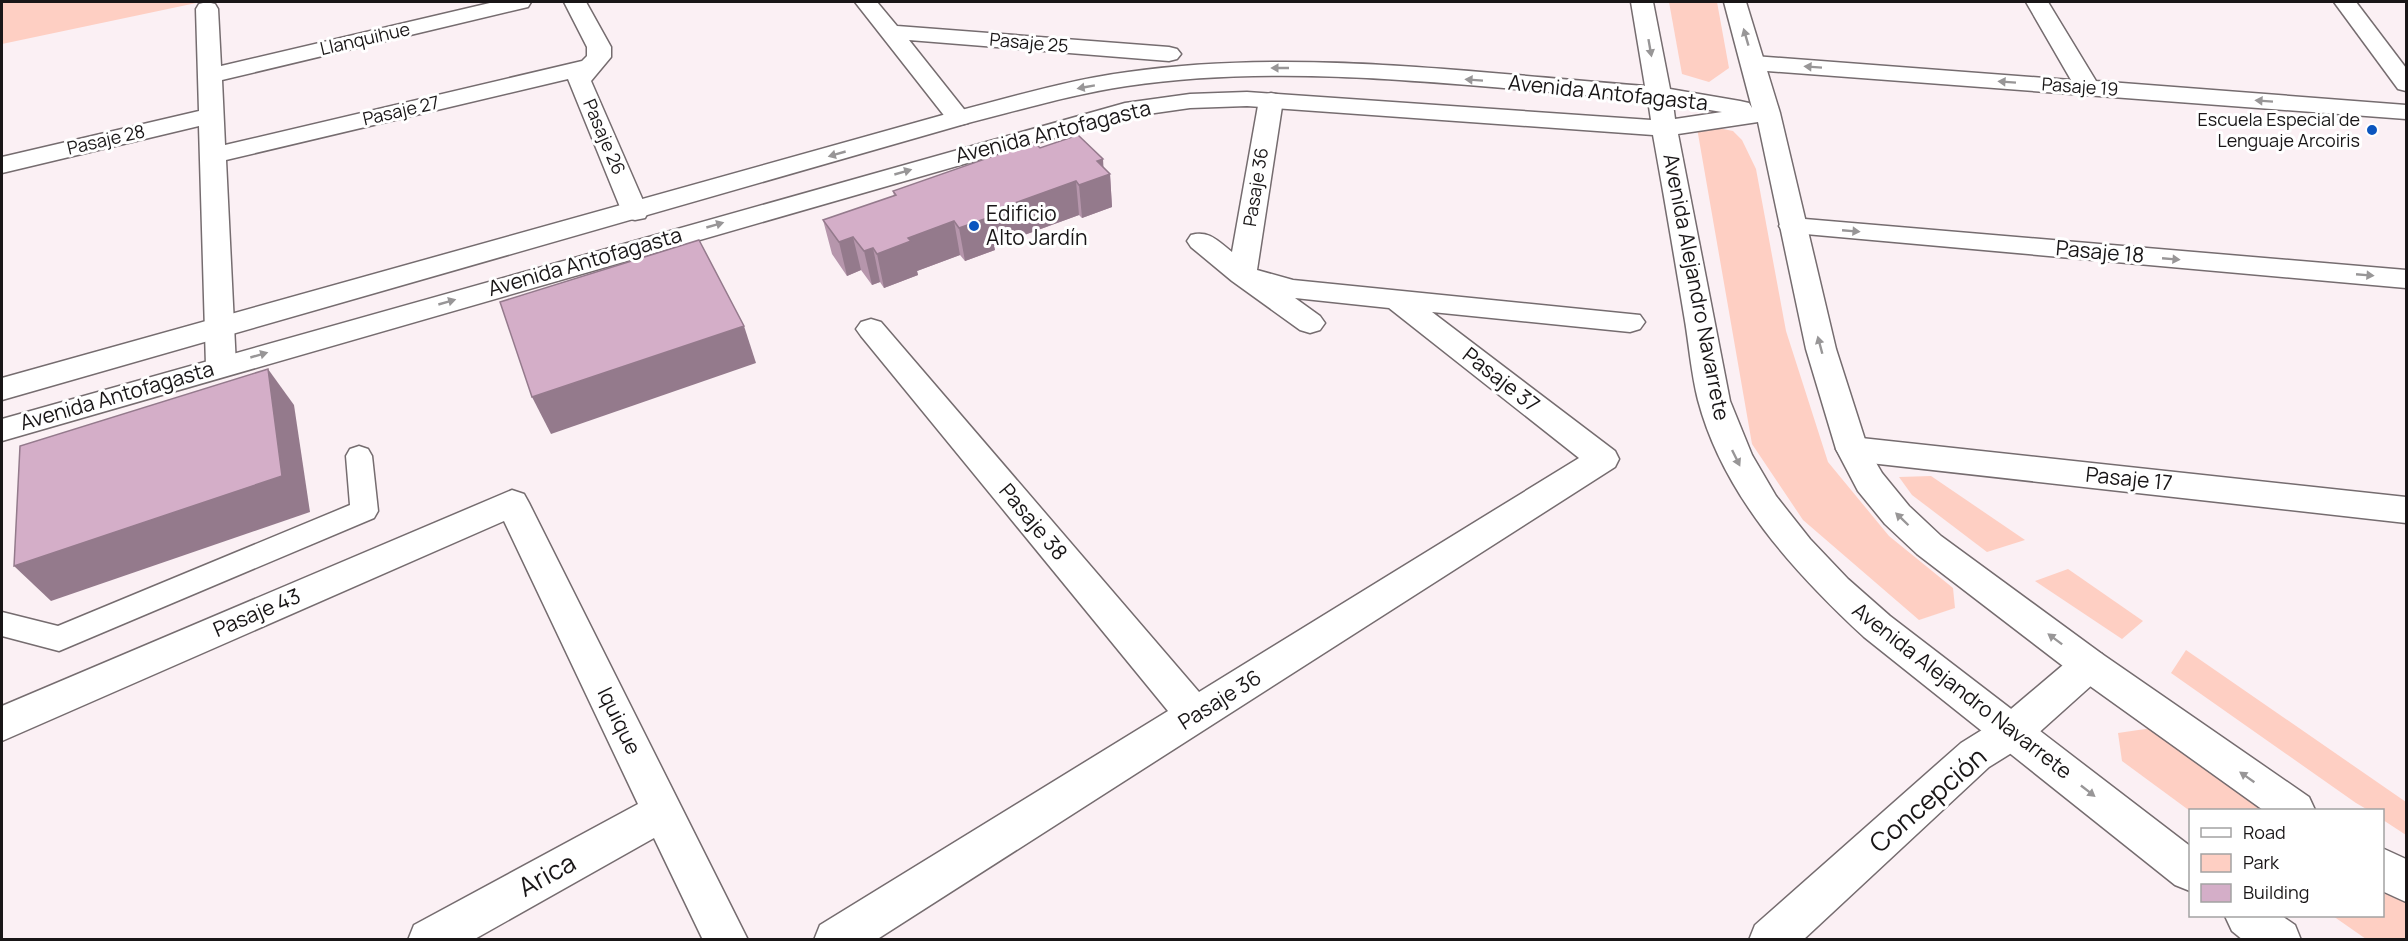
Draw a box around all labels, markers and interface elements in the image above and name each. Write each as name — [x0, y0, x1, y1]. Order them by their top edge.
street label: Llanquihue — [317, 16, 412, 60]
street label: Pasaje 25 — [989, 27, 1070, 57]
one-way arrow — [1741, 28, 1750, 46]
one-way arrow — [1645, 38, 1654, 57]
one-way arrow — [1803, 62, 1822, 72]
one-way arrow — [1270, 63, 1289, 73]
street label: Avenida Antofagasta — [1507, 68, 1709, 116]
street label: Pasaje 19 — [2041, 71, 2119, 101]
one-way arrow — [1465, 75, 1484, 85]
one-way arrow — [1998, 77, 2017, 87]
one-way arrow — [1076, 82, 1095, 91]
street label: Pasaje 27 — [360, 90, 441, 130]
street label: Avenida Antofagasta — [952, 93, 1153, 169]
street label: Pasaje 26 — [578, 95, 632, 178]
one-way arrow — [2255, 96, 2274, 106]
place label: Escuela Especial de Lenguaje Arcoiris — [2198, 107, 2360, 152]
street label: Pasaje 28 — [64, 118, 147, 160]
marker: Escuela Especial de Lenguaje Arcoiris — [2365, 123, 2379, 137]
street label: Pasaje 36 — [1237, 146, 1273, 228]
one-way arrow — [828, 150, 846, 159]
street label: Avenida Alejandro Navarrete — [1657, 151, 1737, 423]
one-way arrow — [894, 167, 912, 176]
place label: Edificio Alto Jardín — [986, 199, 1087, 251]
marker: Edificio Alto Jardín — [967, 219, 981, 233]
street label: Avenida Antofagasta — [484, 220, 685, 302]
one-way arrow — [706, 220, 724, 229]
one-way arrow — [1842, 226, 1861, 236]
street label: Pasaje 18 — [2055, 233, 2145, 269]
one-way arrow — [2161, 254, 2180, 263]
one-way arrow — [2356, 270, 2375, 280]
one-way arrow — [438, 296, 456, 306]
one-way arrow — [1815, 336, 1825, 354]
street label: Pasaje 37 — [1457, 340, 1546, 418]
one-way arrow — [251, 350, 269, 359]
street label: Avenida Antofagasta — [16, 354, 217, 436]
one-way arrow — [1732, 450, 1741, 467]
street label: Pasaje 17 — [2084, 460, 2174, 496]
street label: Pasaje 38 — [993, 477, 1074, 566]
one-way arrow — [1895, 512, 1909, 526]
street label: Pasaje 43 — [209, 581, 305, 643]
street label: Avenida Alejandro Navarrete — [1847, 596, 2078, 785]
one-way arrow — [2047, 634, 2062, 646]
street label: Pasaje 36 — [1173, 663, 1266, 736]
street label: Iquique — [592, 682, 648, 759]
street label: Concepción — [1861, 738, 1994, 860]
one-way arrow — [2240, 771, 2256, 783]
one-way arrow — [2081, 785, 2096, 797]
legend — [2189, 809, 2384, 917]
text: Road — [2243, 820, 2286, 844]
street label: Arica — [511, 844, 582, 905]
text: Park — [2243, 850, 2280, 874]
text: Building — [2243, 880, 2309, 904]

